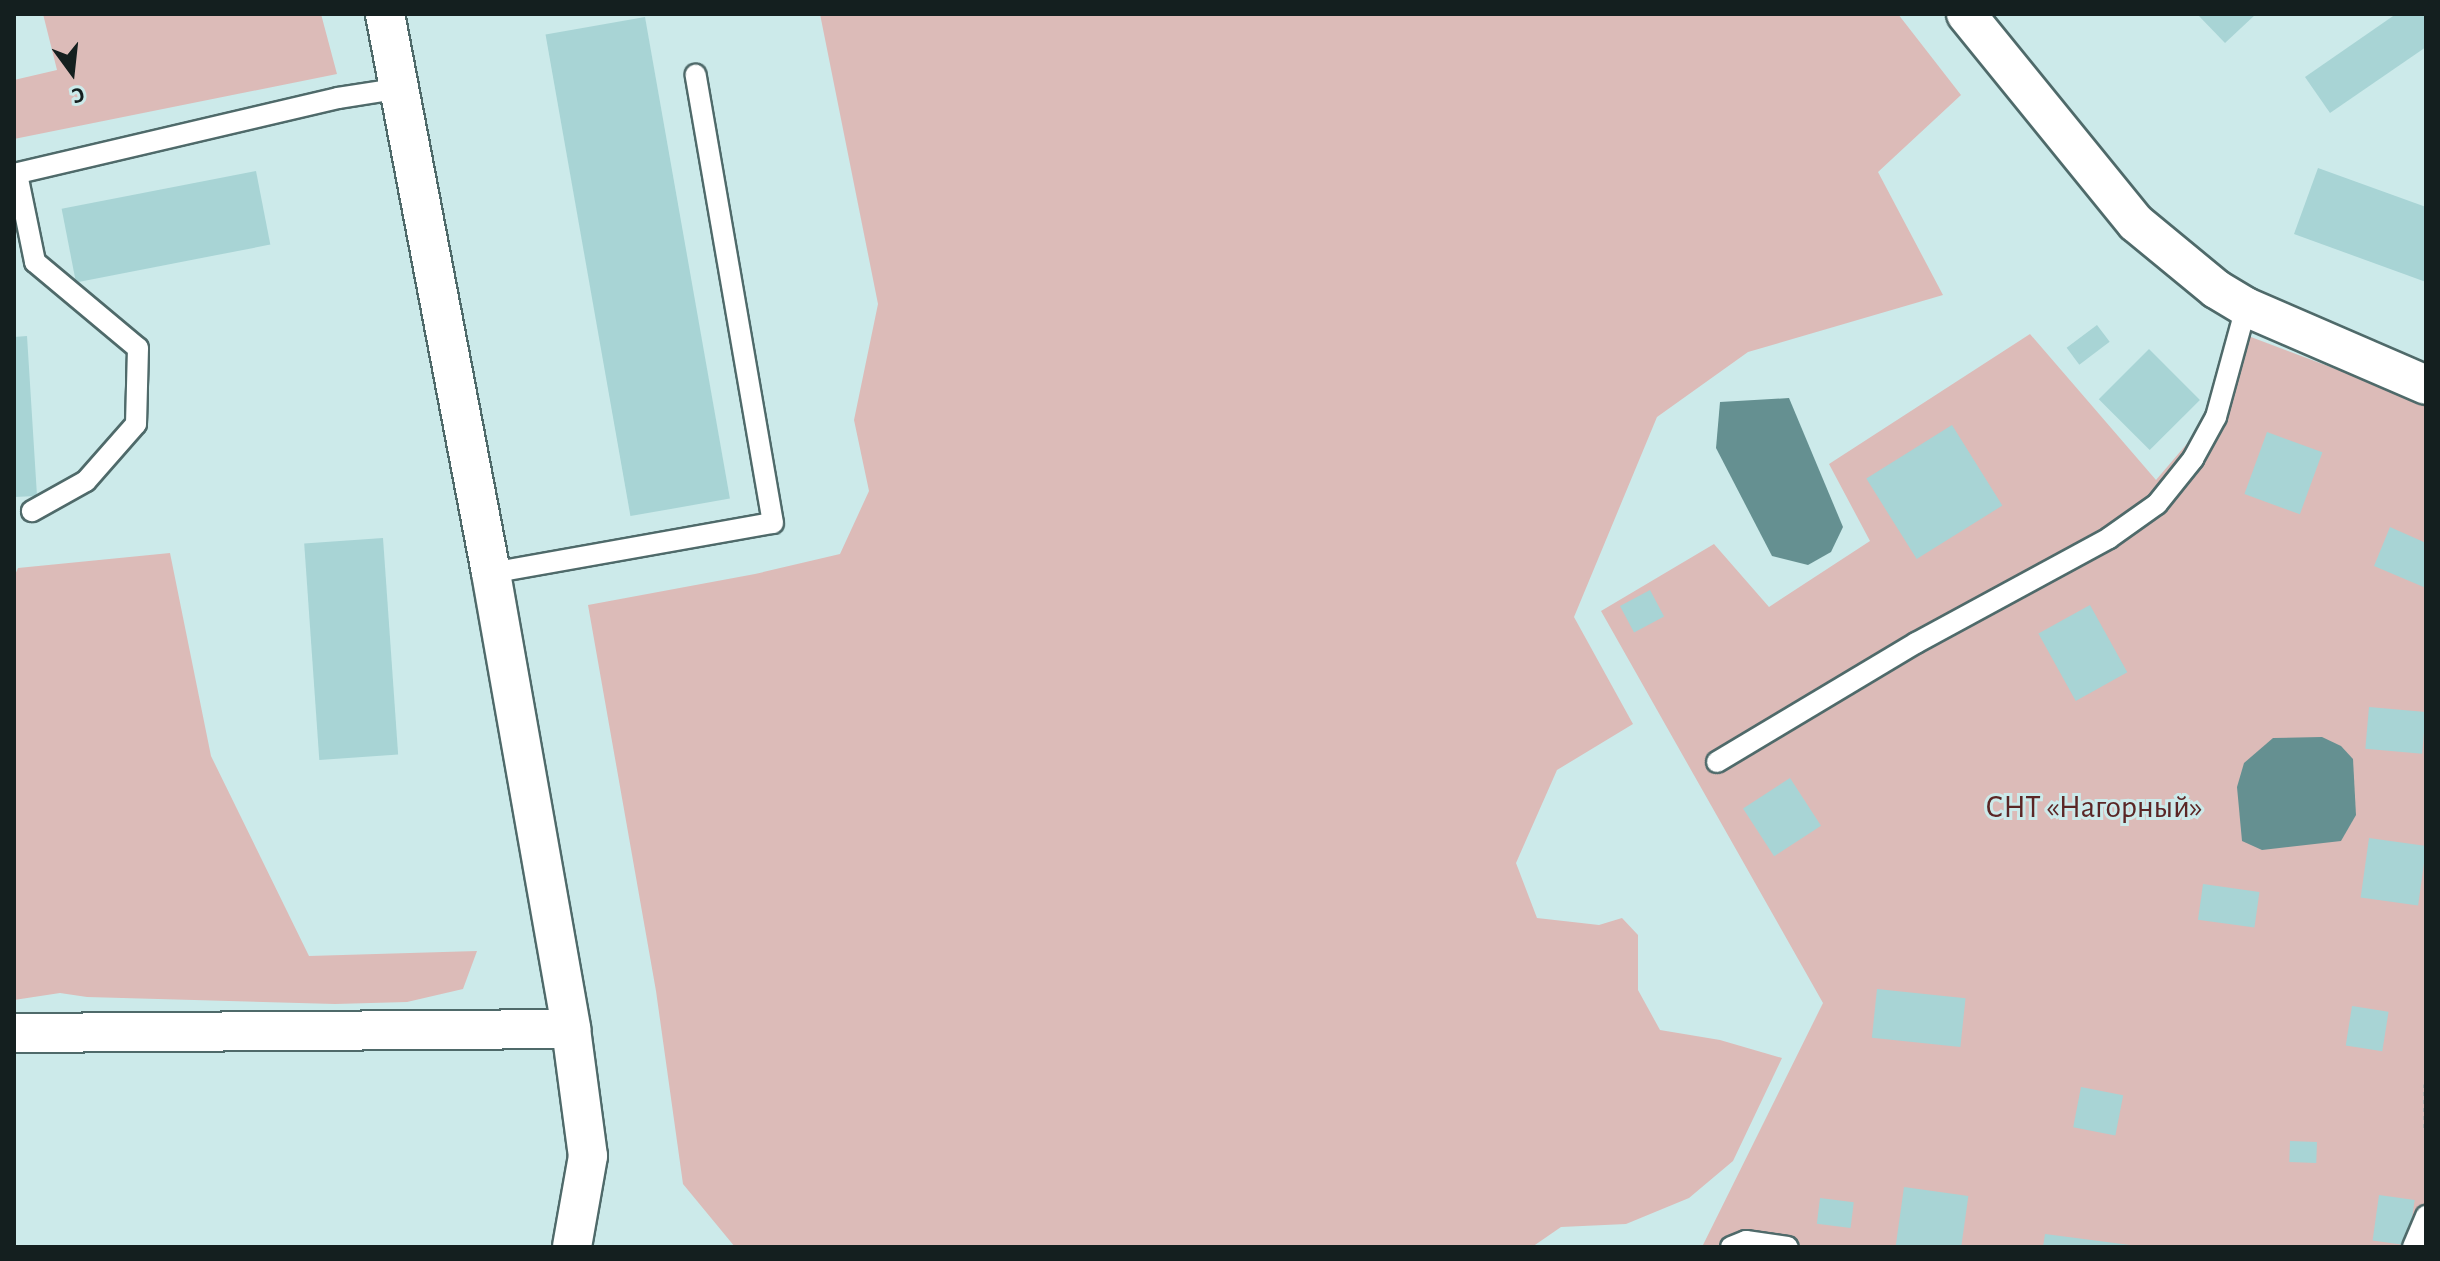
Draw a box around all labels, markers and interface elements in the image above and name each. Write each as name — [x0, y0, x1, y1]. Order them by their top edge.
north arrow — [32, 32, 112, 112]
text: С — [69, 83, 87, 107]
park label: СНТ «Нагорный» — [1985, 788, 2203, 826]

